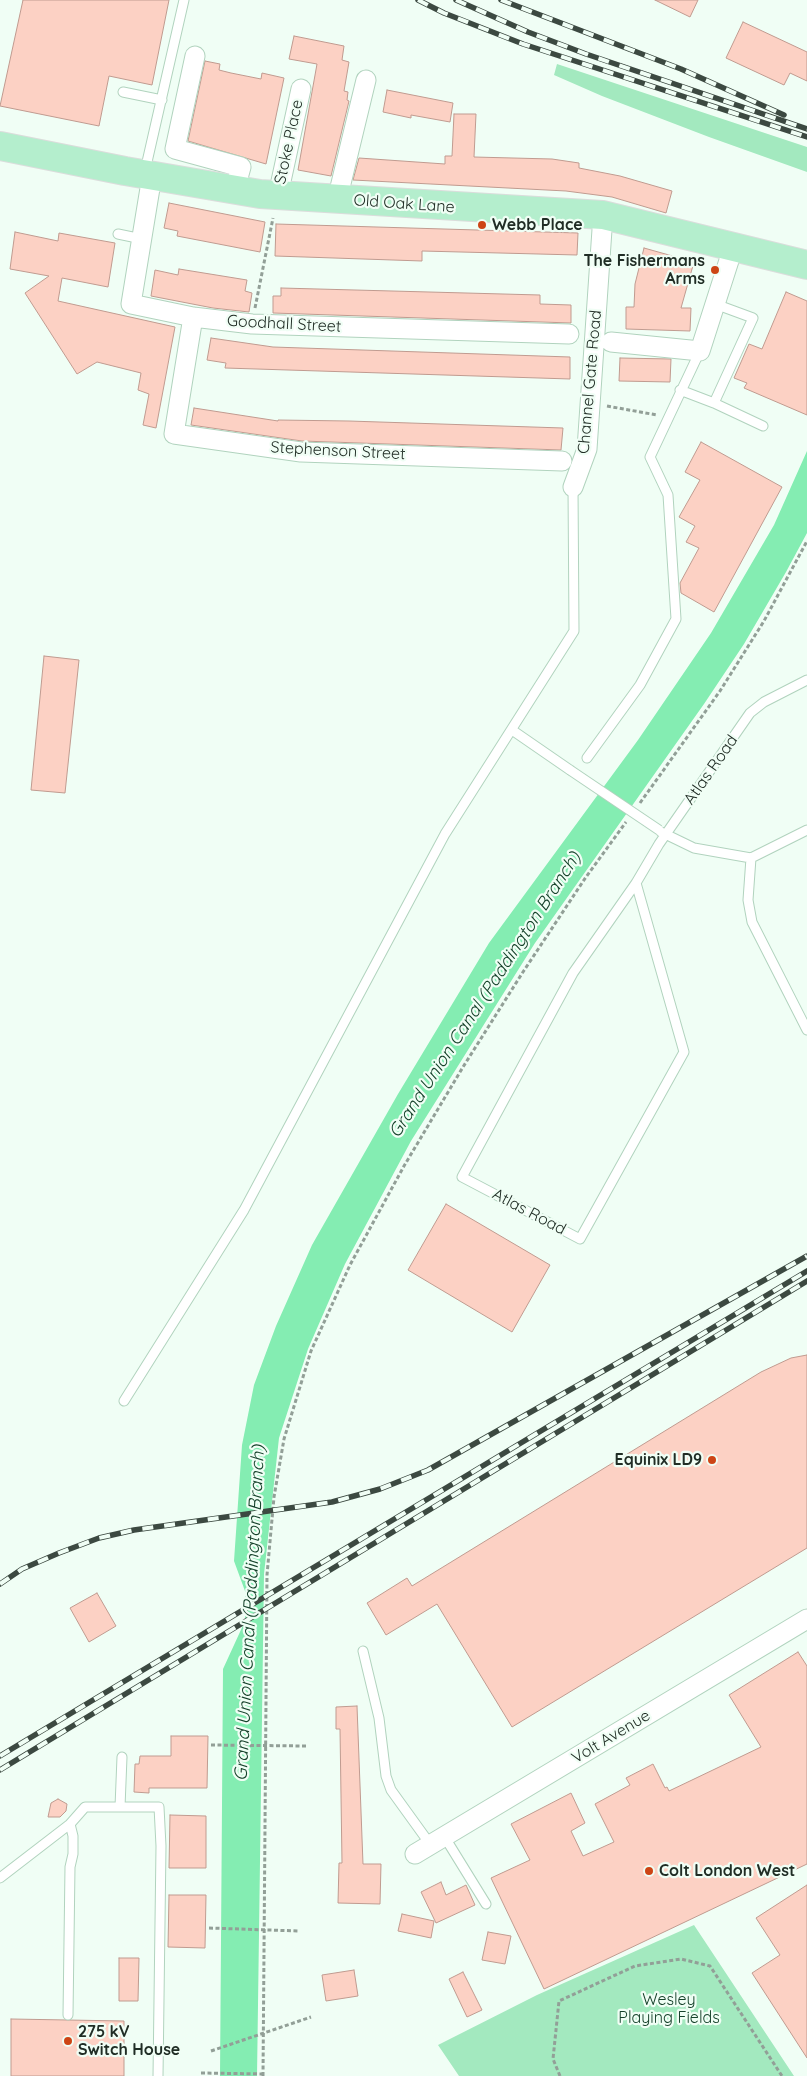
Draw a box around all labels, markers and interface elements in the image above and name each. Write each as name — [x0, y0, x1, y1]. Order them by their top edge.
street label: Stoke Place — [271, 98, 307, 186]
street label: Old Oak Lane — [353, 191, 455, 217]
place label: Webb Place — [492, 215, 583, 235]
marker: Webb Place — [476, 219, 488, 231]
place label: The Fishermans Arms — [583, 251, 705, 289]
marker: The Fishermans Arms — [709, 264, 721, 276]
street label: Channel Gate Road — [574, 309, 606, 455]
street label: Goodhall Street — [226, 311, 342, 337]
street label: Stephenson Street — [270, 438, 406, 464]
street label: Atlas Road — [680, 731, 742, 809]
water label: Grand Union Canal (Paddington Branch) — [384, 848, 586, 1142]
street label: Atlas Road — [489, 1185, 569, 1239]
water label: Grand Union Canal (Paddington Branch) — [230, 1444, 270, 1782]
place label: Equinix LD9 — [615, 1450, 702, 1470]
marker: Equinix LD9 — [706, 1454, 718, 1466]
street label: Volt Avenue — [568, 1706, 654, 1768]
place label: Colt London West — [659, 1861, 795, 1881]
marker: Colt London West — [643, 1865, 655, 1877]
park label: Wesley Playing Fields — [618, 1990, 720, 2028]
place label: 275 kV Switch House — [78, 2022, 180, 2060]
marker: 275 kV Switch House — [62, 2035, 74, 2047]

